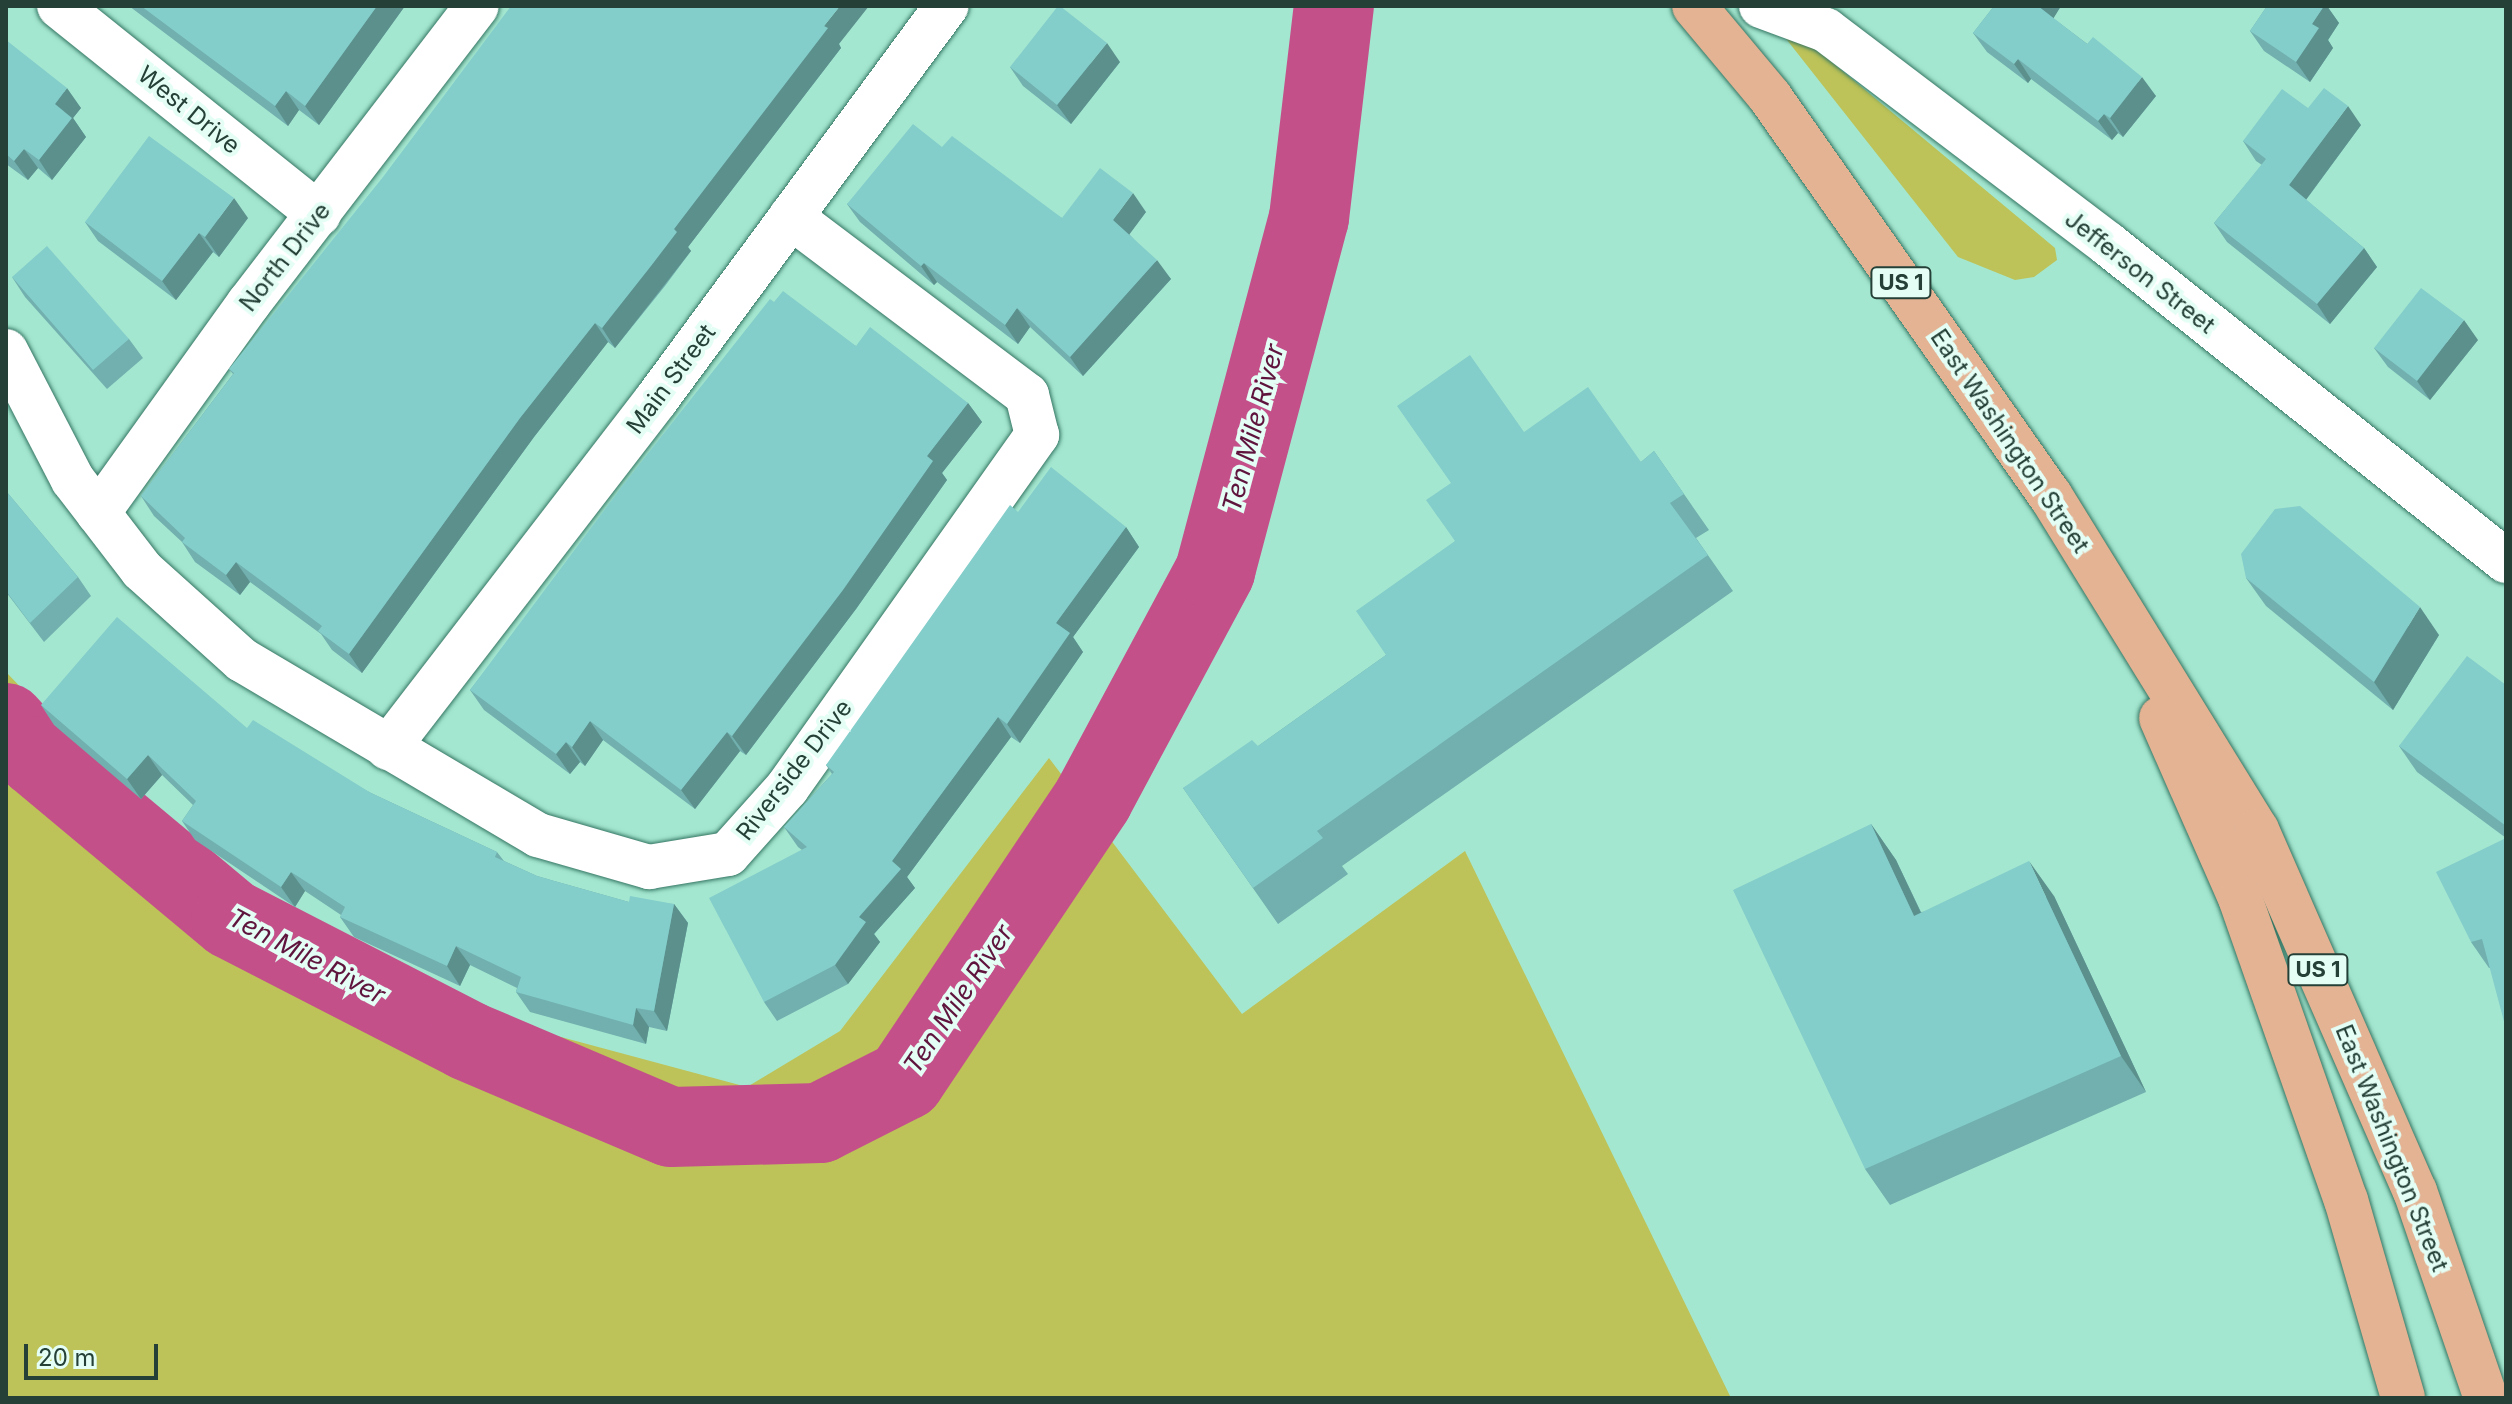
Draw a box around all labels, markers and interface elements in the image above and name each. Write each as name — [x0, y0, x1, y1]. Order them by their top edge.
street label: West Drive — [132, 60, 246, 160]
street label: North Drive — [234, 197, 336, 317]
street label: Jefferson Street — [2059, 204, 2221, 340]
road number: US 1 — [1869, 265, 1933, 301]
street label: Main Street — [620, 319, 722, 439]
street label: East Washington Street — [1924, 324, 2096, 558]
water label: Ten Mile River — [1216, 341, 1290, 515]
street label: Riverside Drive — [730, 694, 858, 846]
water label: Ten Mile River — [223, 902, 391, 1010]
water label: Ten Mile River — [897, 919, 1019, 1079]
road number: US 1 — [2286, 952, 2350, 988]
street label: East Washington Street — [2329, 1021, 2455, 1275]
scale bar — [28, 1328, 162, 1378]
text: 20 m — [38, 1343, 96, 1372]

